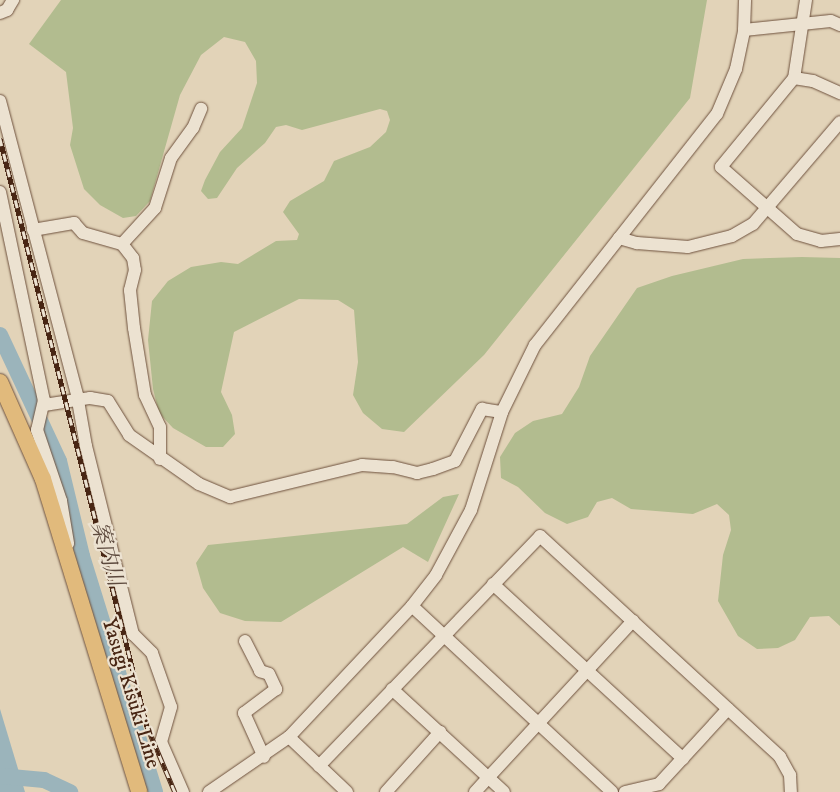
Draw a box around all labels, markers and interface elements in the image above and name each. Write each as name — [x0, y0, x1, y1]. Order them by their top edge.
water label: 案内川 — [85, 519, 129, 589]
street label: Yasugi Kisuki Line — [96, 615, 166, 771]

